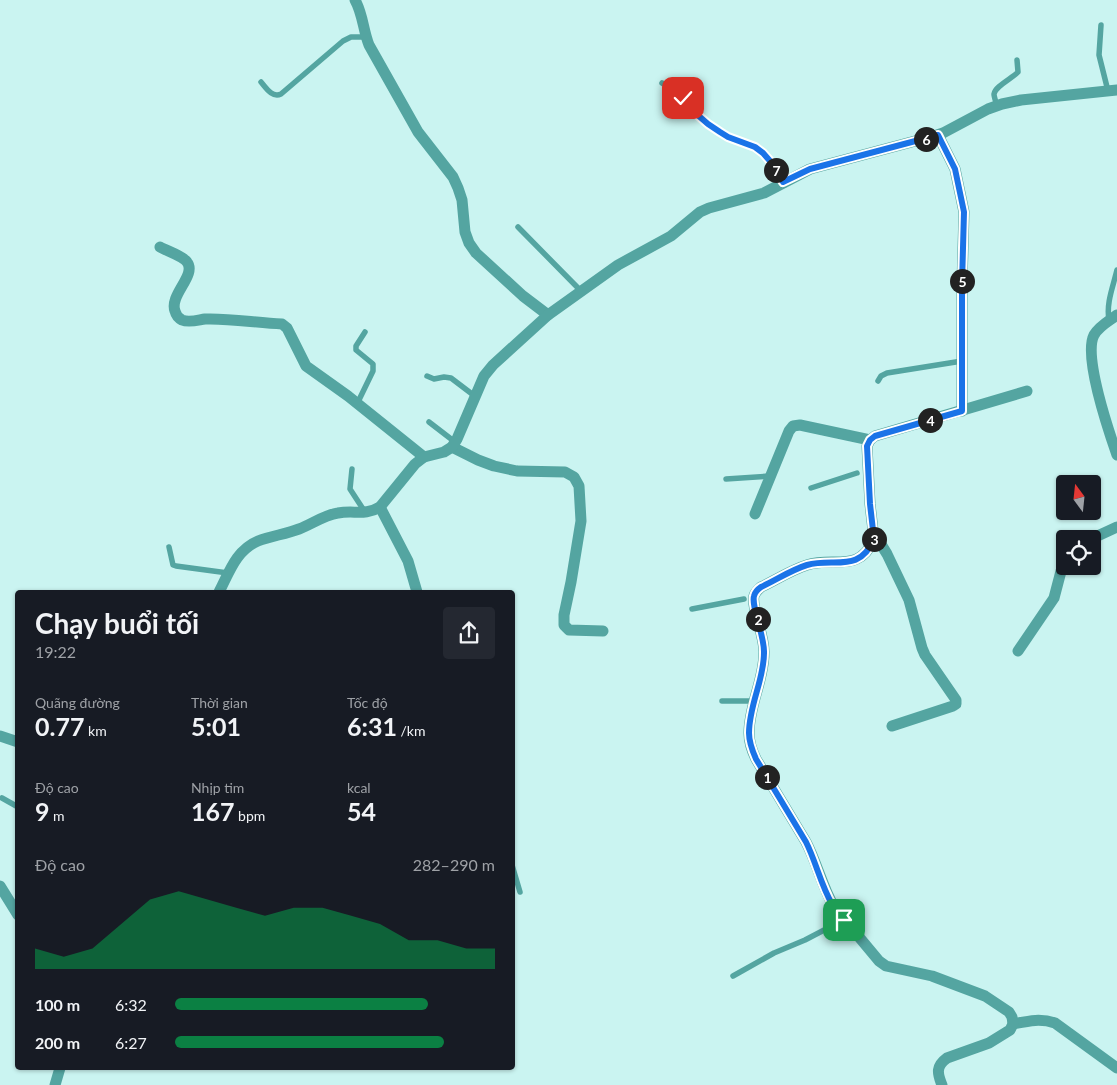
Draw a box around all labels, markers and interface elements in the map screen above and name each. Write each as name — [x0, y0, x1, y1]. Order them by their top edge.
pin — [662, 77, 704, 119]
icon: check — [669, 84, 697, 112]
pin: 6 — [914, 126, 938, 152]
text: 6 — [922, 131, 931, 148]
pin: 7 — [764, 158, 788, 182]
text: 7 — [772, 162, 781, 179]
pin: 5 — [950, 268, 974, 294]
text: 5 — [958, 273, 967, 290]
pin: 4 — [918, 408, 942, 432]
text: 4 — [926, 412, 935, 429]
north arrow — [1056, 475, 1101, 520]
map controls — [1056, 475, 1101, 575]
pin: 3 — [862, 526, 886, 552]
button: locate — [1056, 530, 1101, 575]
text: 3 — [870, 531, 879, 548]
text: Chạy buổi tối — [35, 606, 199, 640]
pin: 2 — [746, 606, 770, 632]
button: share — [443, 607, 495, 659]
text: 2 — [754, 611, 763, 628]
text: 19:22 — [35, 642, 76, 661]
text: Quãng đường — [35, 694, 120, 711]
text: Thời gian — [191, 694, 248, 711]
text: Tốc độ — [347, 694, 388, 711]
text: 0.77 — [35, 711, 84, 741]
text: 5:01 — [191, 711, 241, 741]
text: 6:31 — [347, 711, 397, 741]
text: km — [84, 722, 107, 739]
text: /km — [397, 722, 426, 739]
pin: 1 — [754, 764, 780, 790]
text: 1 — [763, 769, 772, 786]
text: Độ cao — [35, 779, 79, 796]
text: Nhịp tim — [191, 779, 244, 796]
text: kcal — [347, 779, 371, 796]
text: 9 — [35, 796, 50, 826]
text: 167 — [191, 796, 235, 826]
text: 54 — [347, 796, 376, 826]
text: m — [50, 807, 65, 824]
text: bpm — [235, 807, 265, 824]
text: Độ cao — [35, 855, 85, 874]
text: 282–290 m — [413, 855, 495, 874]
pin — [823, 899, 865, 941]
icon: arrive — [830, 906, 858, 934]
text: 100 m — [35, 995, 80, 1014]
text: 6:32 — [115, 995, 147, 1014]
text: 200 m — [35, 1033, 80, 1052]
text: 6:27 — [115, 1033, 147, 1052]

